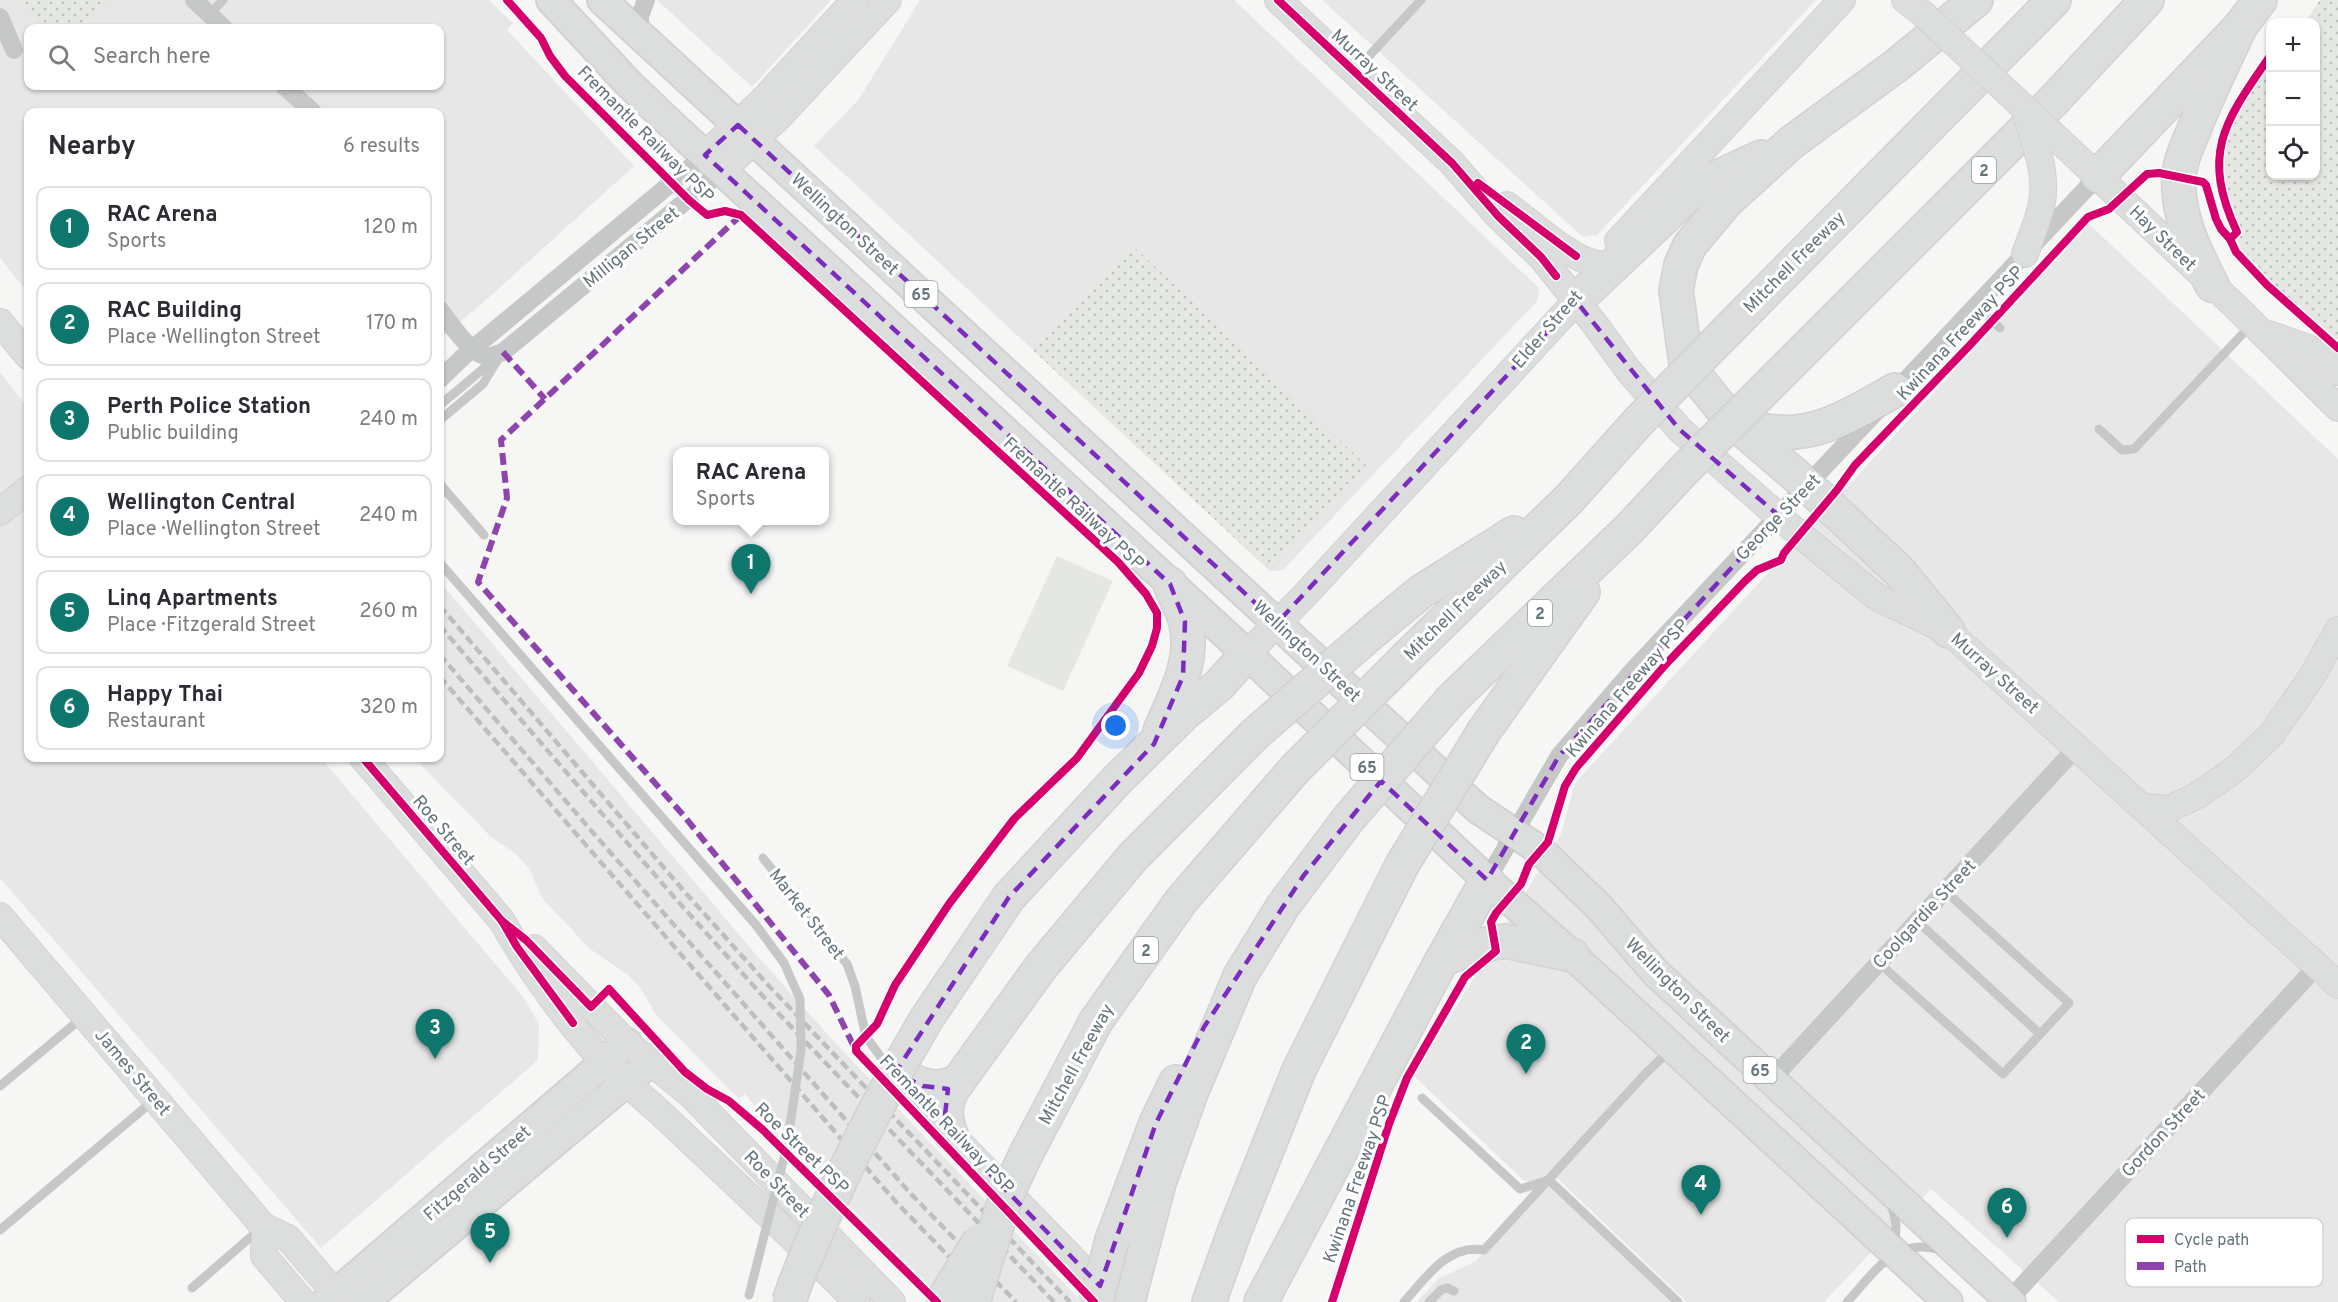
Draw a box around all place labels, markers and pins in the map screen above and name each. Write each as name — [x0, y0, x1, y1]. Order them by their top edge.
pin: 1 — [732, 544, 771, 594]
pin: 3 — [416, 1010, 454, 1059]
pin: 2 — [1506, 1024, 1546, 1074]
pin: 4 — [1682, 1166, 1720, 1215]
pin: 6 — [1988, 1188, 2026, 1238]
pin: 5 — [470, 1214, 510, 1263]

